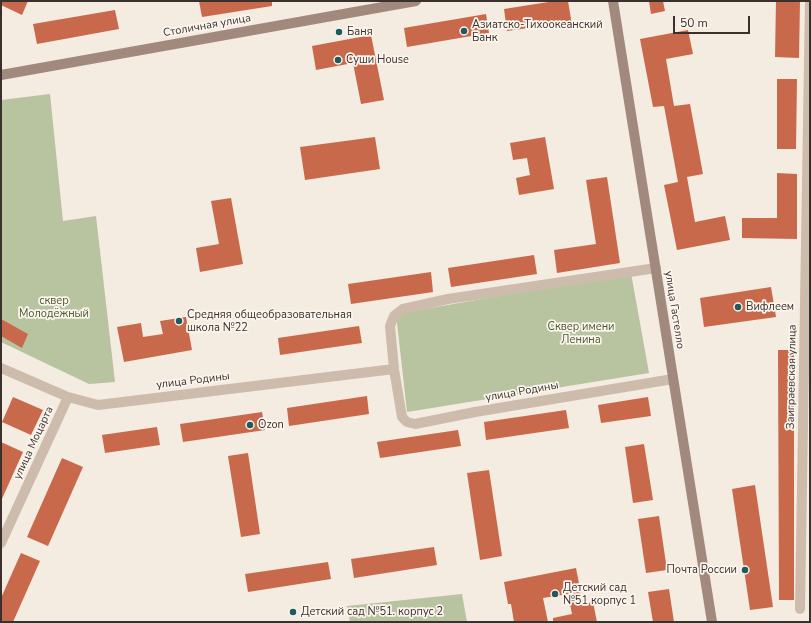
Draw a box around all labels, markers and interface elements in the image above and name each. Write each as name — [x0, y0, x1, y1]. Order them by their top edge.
scale bar — [675, 8, 752, 34]
street label: Столичная улица — [162, 12, 252, 40]
text: 50 m — [680, 15, 708, 31]
place label: Азиатско-Тихоокеанский Банк — [472, 18, 603, 44]
place label: Баня — [347, 25, 373, 39]
marker: Азиатско-Тихоокеанский Банк — [459, 26, 469, 36]
marker: Баня — [334, 27, 344, 37]
place label: Суши House — [346, 53, 409, 67]
marker: Суши House — [333, 55, 343, 65]
street label: улица Гастелло — [661, 270, 687, 350]
park label: сквер Молодёжный — [19, 294, 89, 320]
place label: Вифлеем — [746, 300, 794, 314]
marker: Вифлеем — [733, 302, 743, 312]
place label: Средняя общеобразовательная школа №22 — [187, 308, 352, 334]
marker: Средняя общеобразовательная школа №22 — [174, 316, 184, 326]
park label: Сквер имени Ленина — [547, 320, 615, 346]
street label: Заиграевская улица — [784, 324, 800, 430]
street label: улица Родины — [156, 370, 230, 392]
street label: улица Родины — [484, 379, 560, 405]
street label: улица Моцарта — [11, 404, 57, 482]
place label: Ozon — [258, 418, 284, 432]
marker: Ozon — [245, 420, 255, 430]
place label: Почта России — [666, 563, 737, 577]
marker: Почта России — [740, 565, 750, 575]
place label: Детский сад №51 корпус 1 — [563, 581, 636, 607]
marker: Детский сад №51 корпус 1 — [550, 589, 560, 599]
place label: Детский сад №51. корпус 2 — [301, 605, 443, 619]
marker: Детский сад №51. корпус 2 — [288, 607, 298, 617]

